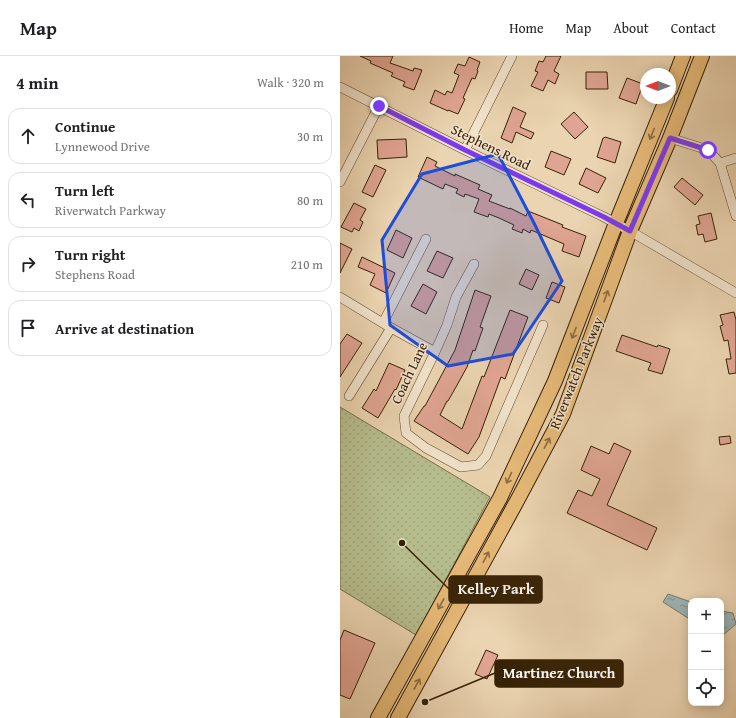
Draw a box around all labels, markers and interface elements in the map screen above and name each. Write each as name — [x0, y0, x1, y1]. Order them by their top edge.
text: Map — [20, 14, 57, 42]
text: Home — [509, 18, 544, 38]
text: Map — [566, 18, 591, 38]
text: About — [613, 18, 649, 38]
text: Contact — [671, 18, 716, 38]
north arrow — [640, 68, 676, 104]
text: 4 min — [16, 70, 58, 95]
text: Walk · 320 m — [257, 73, 324, 92]
route end — [370, 97, 388, 115]
text: Continue — [55, 116, 116, 137]
street label: Stephens Road — [448, 119, 535, 175]
icon: ahead — [17, 125, 39, 147]
text: 30 m — [297, 127, 323, 146]
one-way arrow — [648, 128, 656, 140]
text: Lynnewood Drive — [55, 137, 150, 156]
route start — [699, 141, 717, 159]
text: Turn left — [55, 180, 114, 201]
icon: left — [17, 189, 39, 211]
text: 80 m — [297, 191, 323, 210]
text: Riverwatch Parkway — [55, 201, 166, 220]
text: Turn right — [55, 244, 126, 265]
icon: right — [17, 253, 39, 275]
text: 210 m — [291, 255, 323, 274]
text: Stephens Road — [55, 265, 135, 284]
one-way arrow — [603, 291, 611, 303]
street label: Riverwatch Parkway — [544, 314, 608, 432]
icon: arrive — [17, 317, 39, 339]
text: Arrive at destination — [55, 318, 194, 339]
one-way arrow — [569, 327, 577, 339]
street label: Coach Lane — [386, 338, 432, 407]
one-way arrow — [544, 437, 552, 449]
one-way arrow — [505, 471, 512, 483]
one-way arrow — [483, 552, 490, 564]
callout: Kelley Park — [449, 576, 542, 603]
text: Kelley Park — [458, 578, 535, 599]
one-way arrow — [437, 598, 444, 610]
map controls — [688, 598, 724, 706]
button: + — [688, 598, 724, 634]
button: − — [688, 634, 724, 670]
callout: Martinez Church — [495, 660, 623, 687]
text: Martinez Church — [503, 662, 615, 683]
button: locate — [688, 670, 724, 706]
one-way arrow — [414, 678, 422, 690]

